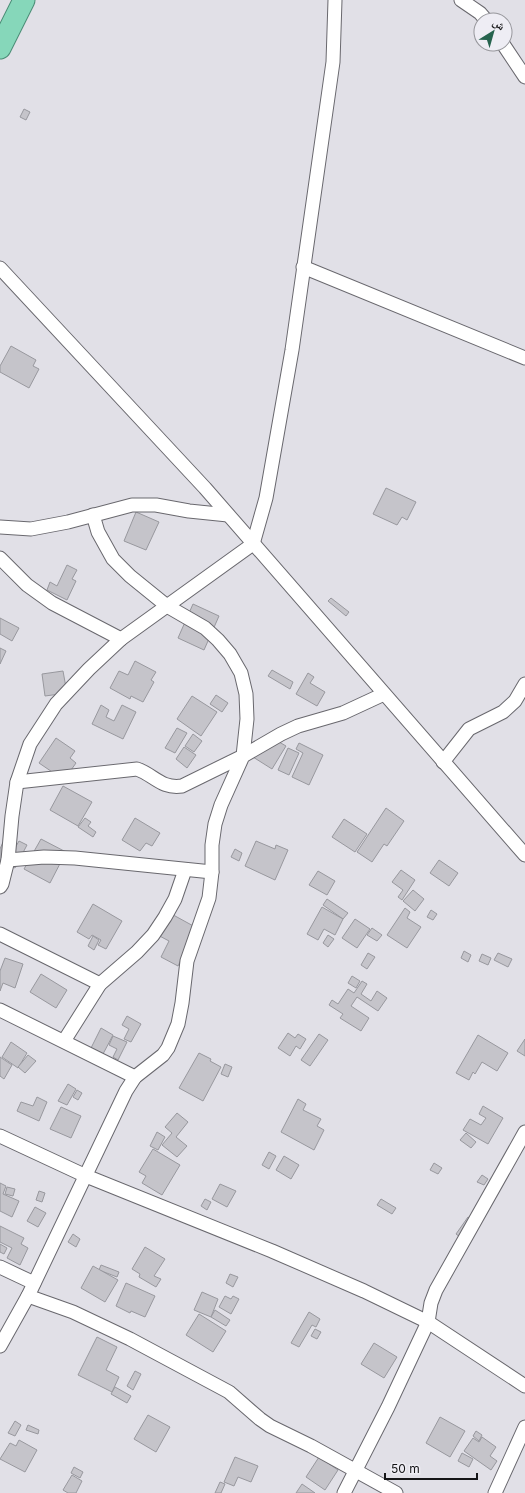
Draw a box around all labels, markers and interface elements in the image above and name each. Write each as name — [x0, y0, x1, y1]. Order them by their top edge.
north arrow — [473, 12, 513, 52]
text: ش — [490, 15, 508, 34]
scale bar — [385, 1455, 477, 1481]
text: 50 m — [391, 1461, 420, 1476]

